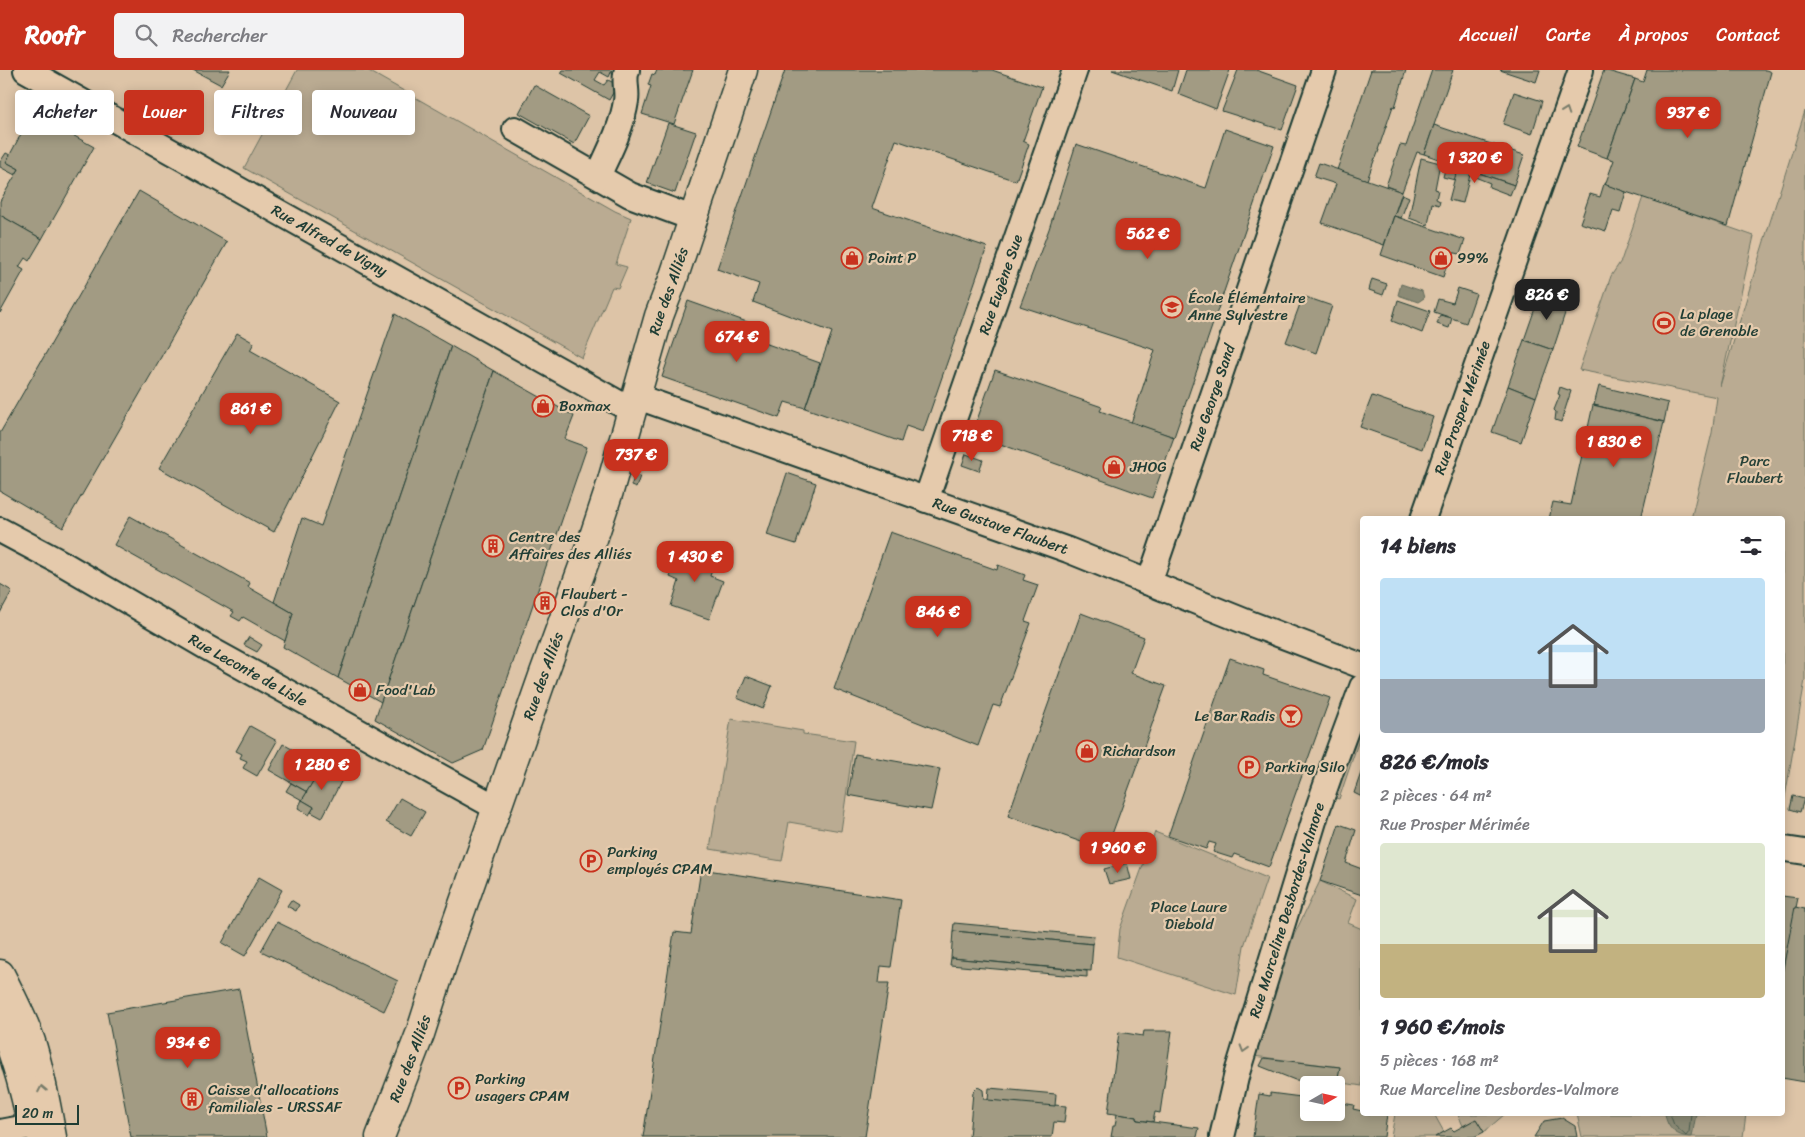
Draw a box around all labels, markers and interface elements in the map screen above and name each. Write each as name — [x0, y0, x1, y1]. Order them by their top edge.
search box — [114, 13, 464, 58]
text: Roofr — [25, 14, 84, 56]
text: Rechercher — [172, 19, 267, 52]
text: Accueil — [1459, 19, 1518, 51]
text: Carte — [1546, 19, 1591, 51]
text: À propos — [1619, 19, 1688, 51]
text: Contact — [1716, 19, 1780, 51]
icon: search — [132, 21, 160, 49]
chip: Acheter — [15, 90, 114, 135]
chip: Louer — [124, 90, 204, 135]
chip: Filtres — [214, 90, 302, 135]
chip: Nouveau — [312, 90, 415, 135]
pin: 937 € — [1653, 97, 1723, 139]
text: 937 € — [1667, 98, 1709, 127]
one-way arrow — [1560, 108, 1570, 116]
pin: 1 320 € — [1429, 142, 1521, 184]
text: 1 320 € — [1448, 143, 1502, 172]
street label: Rue Alfred de Vigny — [266, 197, 392, 284]
pin: 562 € — [1113, 218, 1183, 260]
text: 562 € — [1127, 219, 1169, 248]
street label: Rue Eugène Sue — [971, 231, 1030, 338]
street label: Rue des Alliés — [641, 244, 696, 338]
place label: Point P — [868, 245, 916, 271]
place label: 99% — [1457, 245, 1489, 271]
shop icon: Point P — [840, 246, 864, 270]
shop icon: 99% — [1429, 246, 1453, 270]
pin: 826 € — [1512, 278, 1582, 321]
text: 826 € — [1526, 280, 1568, 309]
place label: École Élémentaire Anne Sylvestre — [1187, 285, 1306, 328]
school or university icon: École Élémentaire Anne Sylvestre — [1160, 295, 1184, 319]
place label: La plage de Grenoble — [1680, 301, 1759, 344]
sports icon: La plage de Grenoble — [1652, 311, 1676, 335]
pin: 674 € — [702, 320, 772, 363]
text: 674 € — [715, 322, 759, 351]
street label: Rue Prosper Mérimée — [1427, 337, 1498, 478]
street label: Rue George Sand — [1182, 340, 1243, 454]
pin: 861 € — [216, 392, 286, 435]
place label: Boxmax — [559, 393, 611, 419]
text: 861 € — [231, 394, 271, 423]
shop icon: Boxmax — [531, 394, 555, 418]
pin: 718 € — [937, 420, 1007, 462]
text: 718 € — [952, 421, 992, 450]
pin: 1 830 € — [1568, 426, 1660, 468]
text: 1 830 € — [1587, 427, 1641, 456]
pin: 737 € — [601, 438, 671, 481]
text: 737 € — [615, 440, 657, 469]
park label: Parc Flaubert — [1727, 448, 1783, 491]
place label: JHOG — [1129, 454, 1167, 480]
shop icon: JHOG — [1102, 455, 1126, 479]
street label: Rue Gustave Flaubert — [929, 490, 1072, 562]
place label: Centre des Affaires des Alliés — [508, 524, 632, 567]
text: 14 biens — [1380, 527, 1456, 565]
icon: filters — [1737, 532, 1765, 560]
building icon: Centre des Affaires des Alliés — [481, 534, 505, 558]
pin: 1 430 € — [649, 540, 741, 583]
text: 1 430 € — [668, 542, 722, 571]
place label: Flaubert - Clos d'Or — [561, 581, 628, 624]
building icon: Flaubert - Clos d'Or — [533, 591, 557, 615]
pin: 846 € — [903, 596, 973, 638]
text: 846 € — [916, 597, 960, 626]
icon: home — [1528, 611, 1618, 701]
street label: Rue Leconte de Lisle — [184, 627, 313, 714]
street label: Rue des Alliés — [515, 628, 571, 724]
place label: Food'Lab — [376, 677, 435, 703]
shop icon: Food'Lab — [348, 678, 372, 702]
place label: Le Bar Radis — [1195, 703, 1276, 729]
bar icon: Le Bar Radis — [1279, 704, 1303, 728]
place label: Richardson — [1103, 738, 1176, 764]
shop icon: Richardson — [1075, 739, 1099, 763]
text: 826 €/mois — [1380, 743, 1489, 781]
pin: 1 280 € — [276, 748, 368, 791]
text: 1 280 € — [295, 750, 349, 779]
place label: Parking Silo — [1265, 754, 1345, 780]
parking icon: Parking Silo — [1237, 755, 1261, 779]
text: 2 pièces · 64 m² — [1380, 781, 1492, 810]
street label: Rue Marceline Desbordes-Valmore — [1242, 799, 1332, 1021]
text: Rue Prosper Mérimée — [1380, 810, 1530, 839]
pin: 1 960 € — [1072, 832, 1164, 874]
text: 1 960 € — [1091, 833, 1145, 862]
place label: Parking employés CPAM — [607, 839, 712, 882]
parking icon: Parking employés CPAM — [579, 849, 603, 873]
icon: home — [1528, 876, 1618, 966]
park label: Place Laure Diebold — [1151, 894, 1227, 937]
text: 1 960 €/mois — [1380, 1008, 1505, 1046]
street label: Rue des Alliés — [382, 1011, 438, 1106]
pin: 934 € — [153, 1026, 223, 1069]
text: 934 € — [166, 1028, 210, 1057]
one-way arrow — [1239, 1045, 1249, 1053]
text: 5 pièces · 168 m² — [1380, 1046, 1499, 1075]
place label: Parking usagers CPAM — [475, 1066, 569, 1109]
text: Rue Marceline Desbordes-Valmore — [1380, 1075, 1619, 1104]
parking icon: Parking usagers CPAM — [447, 1076, 471, 1100]
north arrow — [1300, 1076, 1345, 1121]
map controls — [1300, 1076, 1345, 1121]
place label: Caisse d'allocations familiales - URSSAF — [208, 1077, 343, 1120]
one-way arrow — [38, 1085, 48, 1094]
building icon: Caisse d'allocations familiales - URSSAF — [180, 1087, 204, 1111]
text: 20 m — [22, 1101, 53, 1126]
scale bar — [15, 1102, 79, 1125]

